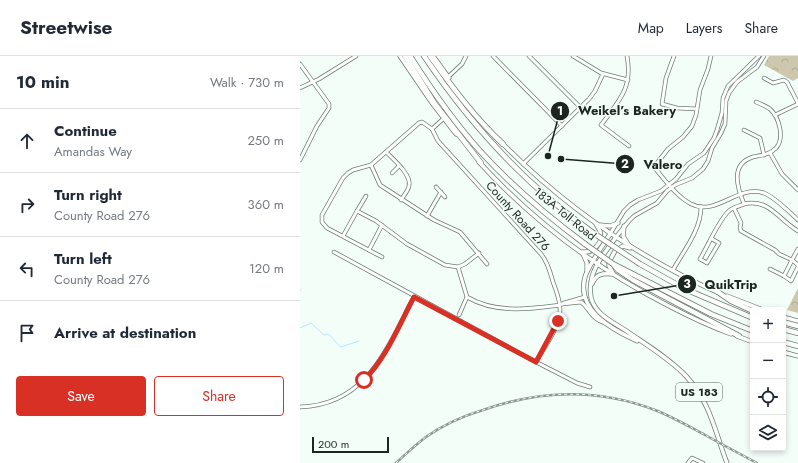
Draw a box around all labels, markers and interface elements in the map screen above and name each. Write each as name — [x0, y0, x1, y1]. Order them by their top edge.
text: Streetwise — [20, 14, 113, 41]
text: Map — [638, 18, 664, 38]
text: Layers — [686, 18, 722, 38]
text: Share — [744, 18, 778, 38]
text: 10 min — [16, 70, 69, 94]
text: Walk · 730 m — [210, 73, 284, 92]
callout: Weikel’s Bakery — [550, 98, 683, 123]
text: Weikel’s Bakery — [578, 101, 676, 120]
text: 1 — [557, 102, 563, 120]
text: Continue — [54, 120, 117, 142]
icon: ahead — [16, 130, 38, 152]
text: 250 m — [247, 131, 284, 150]
text: Amandas Way — [54, 142, 132, 161]
callout: Valero — [615, 152, 690, 177]
text: 2 — [621, 155, 629, 173]
text: Valero — [642, 155, 683, 174]
street label: County Road 276 — [482, 177, 554, 255]
street label: 183A Toll Road — [530, 183, 600, 245]
text: Turn right — [54, 184, 122, 206]
icon: right — [16, 194, 38, 216]
text: 360 m — [248, 195, 284, 214]
text: County Road 276 — [54, 206, 150, 225]
text: Turn left — [54, 248, 112, 270]
icon: left — [16, 258, 38, 280]
text: 120 m — [249, 259, 284, 278]
text: County Road 276 — [54, 270, 150, 289]
callout: QuikTrip — [677, 271, 766, 296]
text: 3 — [683, 275, 691, 293]
text: QuikTrip — [705, 275, 757, 294]
map controls — [750, 307, 786, 451]
button: + — [750, 307, 786, 343]
route end — [549, 312, 567, 330]
icon: arrive — [16, 322, 38, 344]
text: Arrive at destination — [54, 322, 196, 344]
button: − — [750, 343, 786, 379]
route start — [355, 371, 373, 389]
button: Save — [16, 376, 146, 416]
button: Share — [154, 376, 284, 416]
button: locate — [750, 379, 786, 415]
road number: US 183 — [676, 383, 722, 401]
button: layers — [750, 415, 786, 451]
scale bar — [312, 435, 389, 454]
text: 200 m — [318, 436, 349, 452]

